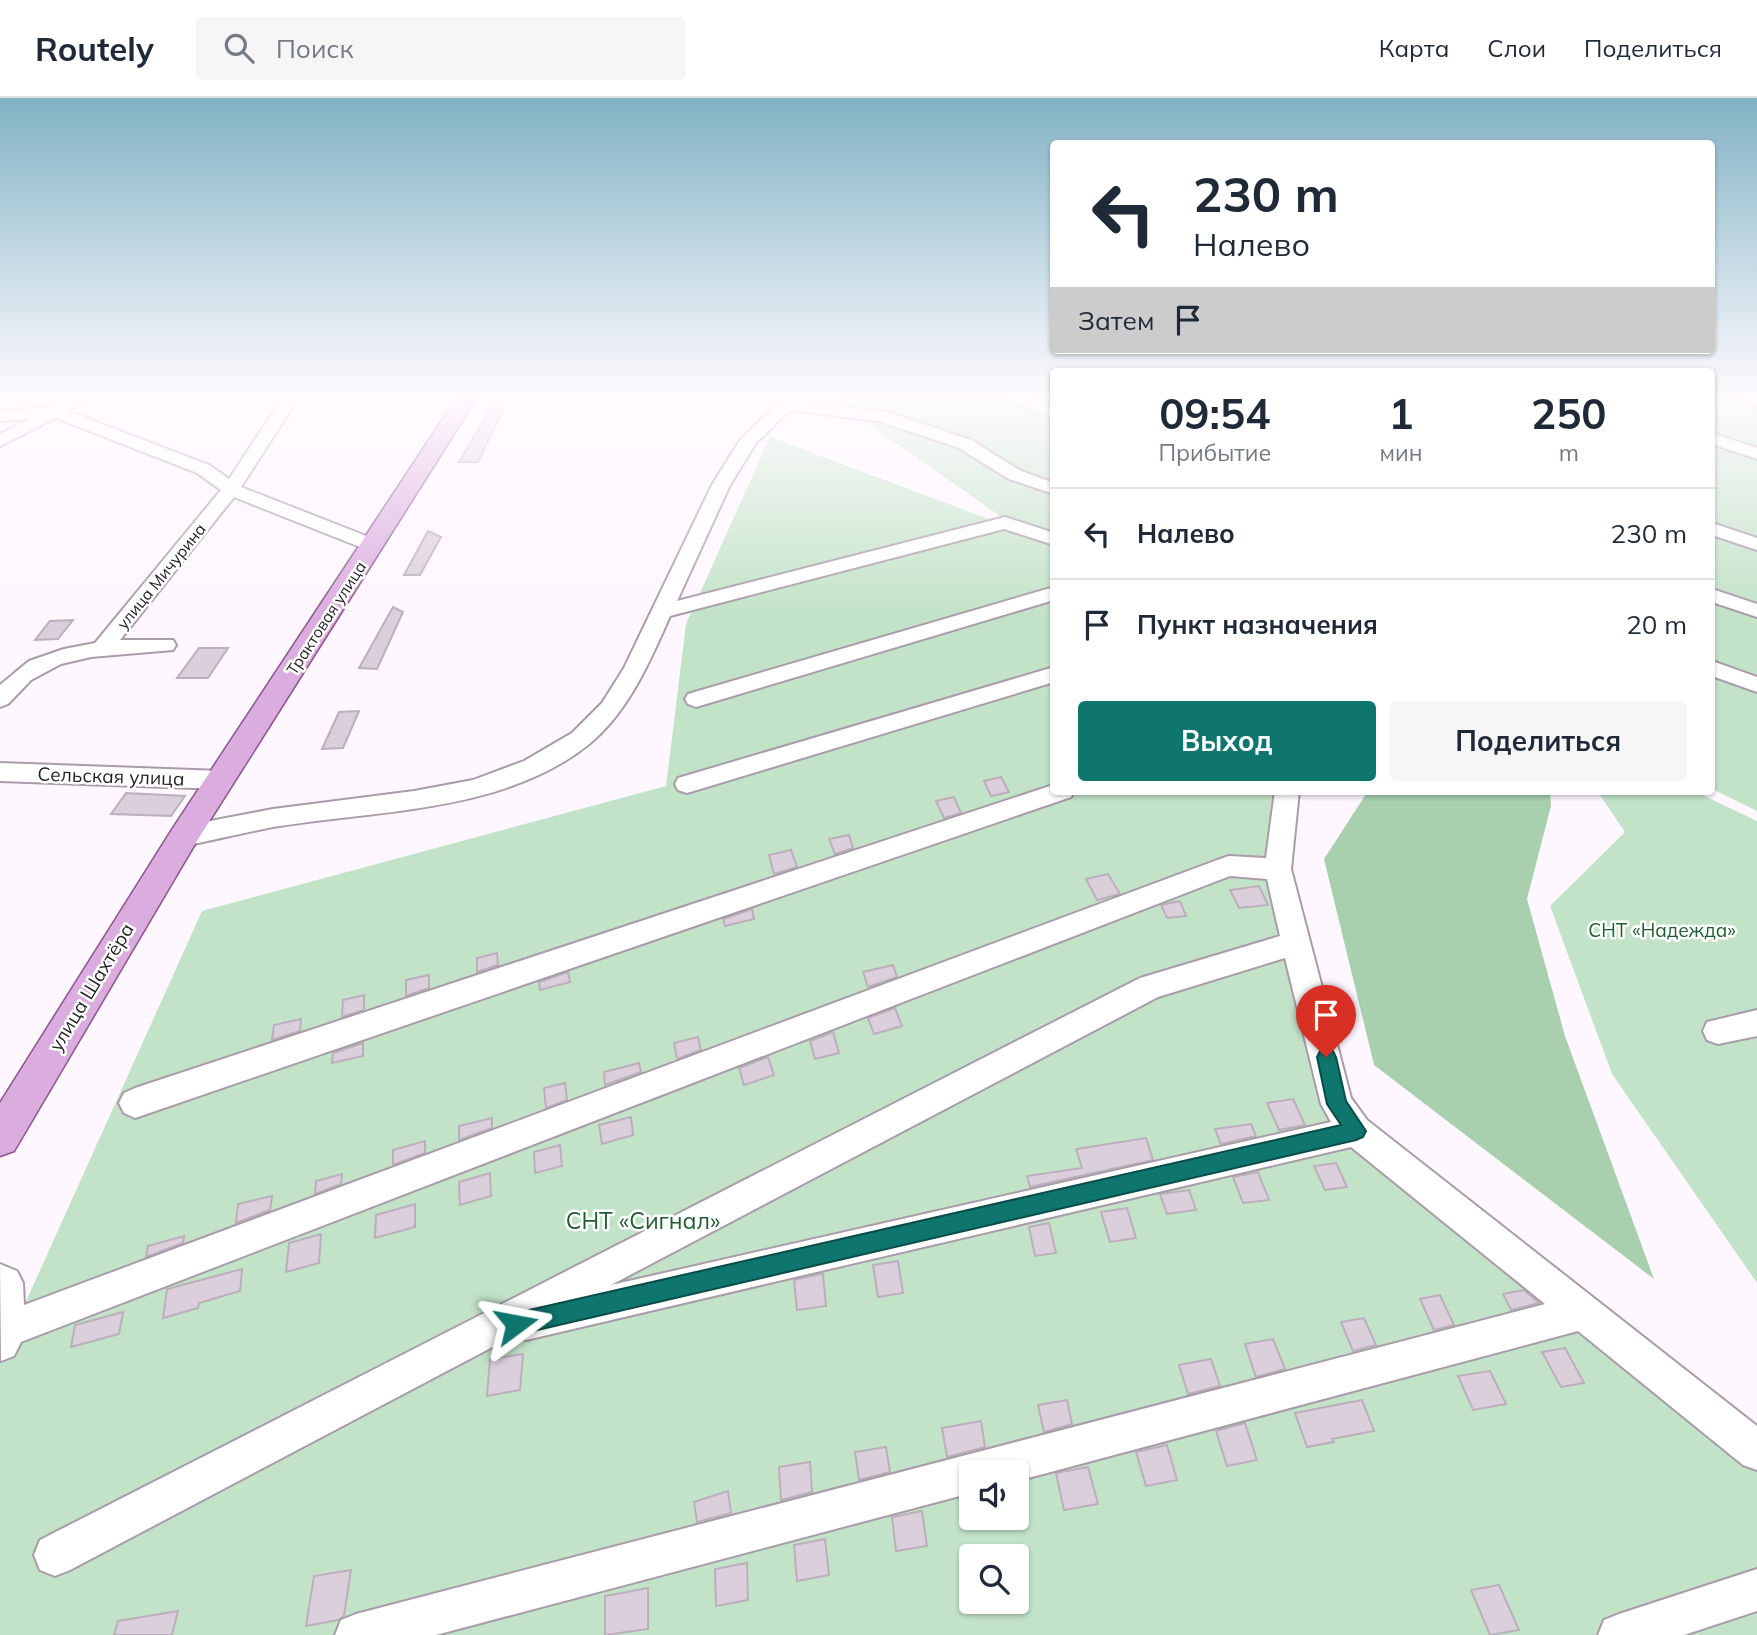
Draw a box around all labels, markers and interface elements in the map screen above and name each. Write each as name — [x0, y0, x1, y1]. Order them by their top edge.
search box — [196, 17, 686, 80]
text: Routely — [35, 28, 154, 69]
icon: search — [220, 29, 258, 67]
text: Поиск — [276, 32, 354, 65]
text: Карта — [1379, 33, 1449, 63]
text: Слои — [1487, 33, 1546, 63]
text: Поделиться — [1584, 33, 1722, 63]
text: 230 m — [1193, 163, 1339, 224]
icon: left — [1078, 168, 1169, 259]
text: Налево — [1193, 224, 1310, 264]
icon: arrive — [1169, 301, 1207, 339]
text: Затем — [1078, 304, 1155, 337]
text: 09:54 — [1159, 387, 1270, 440]
text: 1 — [1388, 387, 1414, 440]
text: 250 — [1531, 387, 1607, 440]
text: Прибытие — [1158, 438, 1271, 467]
text: мин — [1380, 438, 1423, 467]
text: m — [1559, 438, 1579, 467]
icon: left — [1078, 515, 1116, 553]
text: Налево — [1137, 517, 1235, 550]
text: 230 m — [1611, 517, 1687, 550]
street label: улица Мичурина — [112, 519, 210, 633]
street label: Трактовая улица — [282, 557, 370, 679]
icon: arrive — [1078, 606, 1116, 644]
text: Пункт назначения — [1137, 608, 1378, 641]
text: 20 m — [1626, 608, 1687, 641]
button: Выход — [1078, 701, 1376, 781]
button: Поделиться — [1390, 701, 1687, 781]
street label: Сельская улица — [37, 761, 185, 791]
park label: СНТ «Надежда» — [1588, 918, 1736, 942]
street label: улица Шахтёра — [43, 919, 139, 1055]
pin — [1296, 985, 1356, 1057]
icon: arrive — [1307, 996, 1345, 1034]
park label: СНТ «Сигнал» — [566, 1206, 720, 1235]
position arrow — [479, 1287, 553, 1361]
map controls — [959, 1460, 1029, 1614]
button: sound — [959, 1460, 1029, 1530]
button: search — [959, 1544, 1029, 1614]

